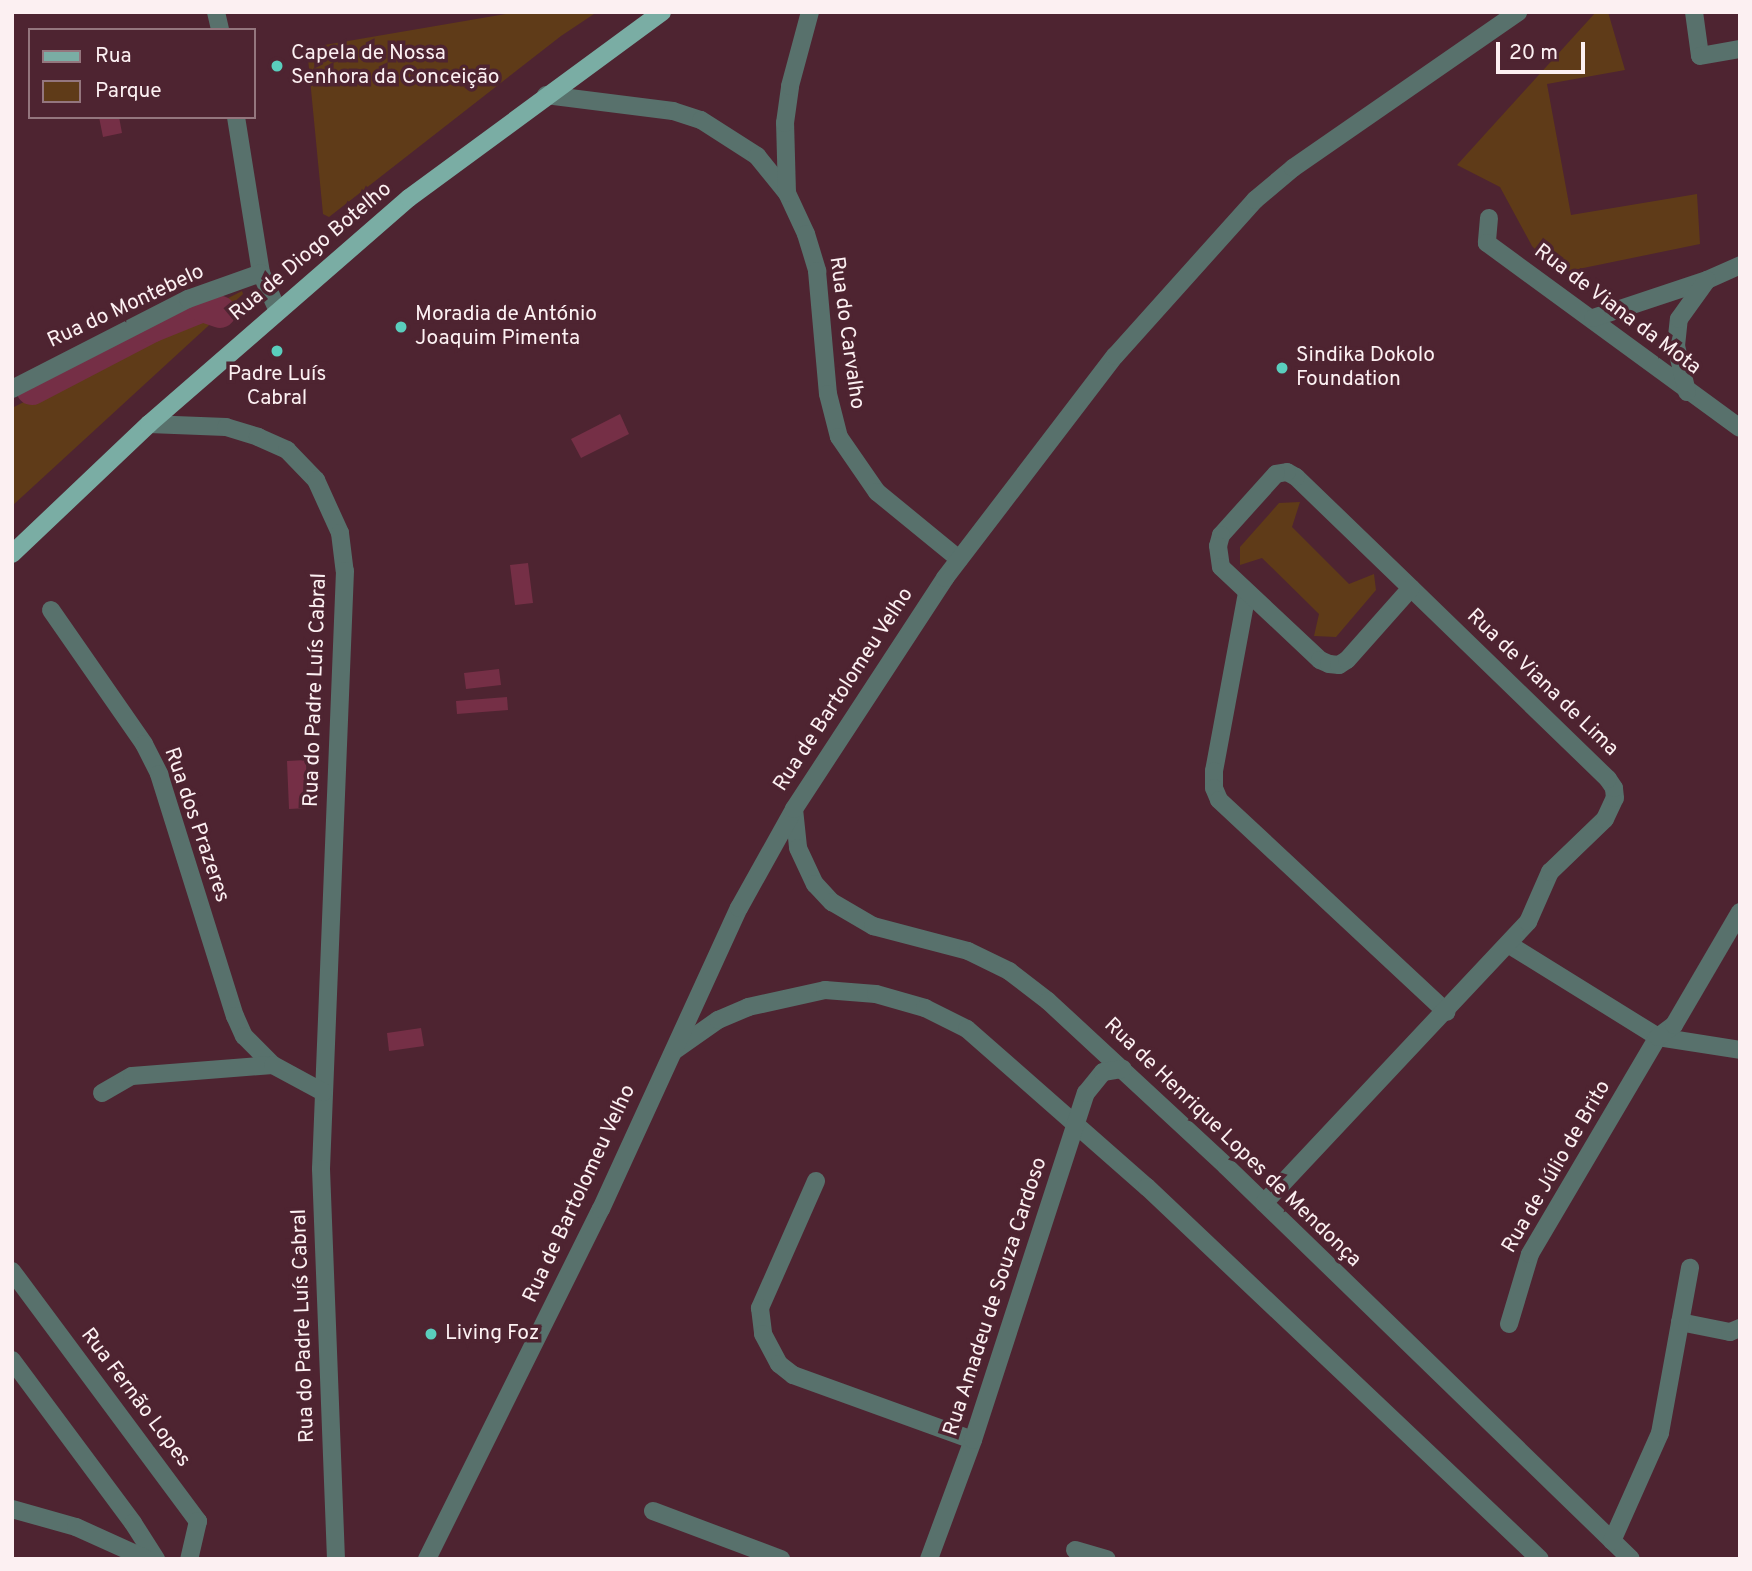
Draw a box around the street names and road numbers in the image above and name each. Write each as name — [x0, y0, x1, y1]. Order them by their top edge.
street label: Rua de Diogo Botelho — [225, 177, 397, 327]
street label: Rua de Viana da Mota — [1528, 239, 1706, 381]
street label: Rua do Carvalho — [823, 255, 869, 411]
street label: Rua do Montebelo — [44, 260, 208, 354]
street label: Rua do Padre Luís Cabral — [299, 573, 333, 807]
street label: Rua de Bartolomeu Velho — [768, 583, 920, 797]
street label: Rua de Viana de Lima — [1461, 604, 1623, 762]
street label: Rua dos Prazeres — [158, 744, 234, 906]
street label: Rua de Henrique Lopes de Mendonça — [1098, 1013, 1366, 1273]
street label: Rua de Júlio de Brito — [1497, 1076, 1617, 1258]
street label: Rua de Bartolomeu Velho — [518, 1081, 642, 1307]
street label: Rua Amadeu de Souza Cardoso — [939, 1154, 1053, 1440]
street label: Rua do Padre Luís Cabral — [287, 1209, 321, 1443]
street label: Rua Fernão Lopes — [75, 1324, 195, 1472]

